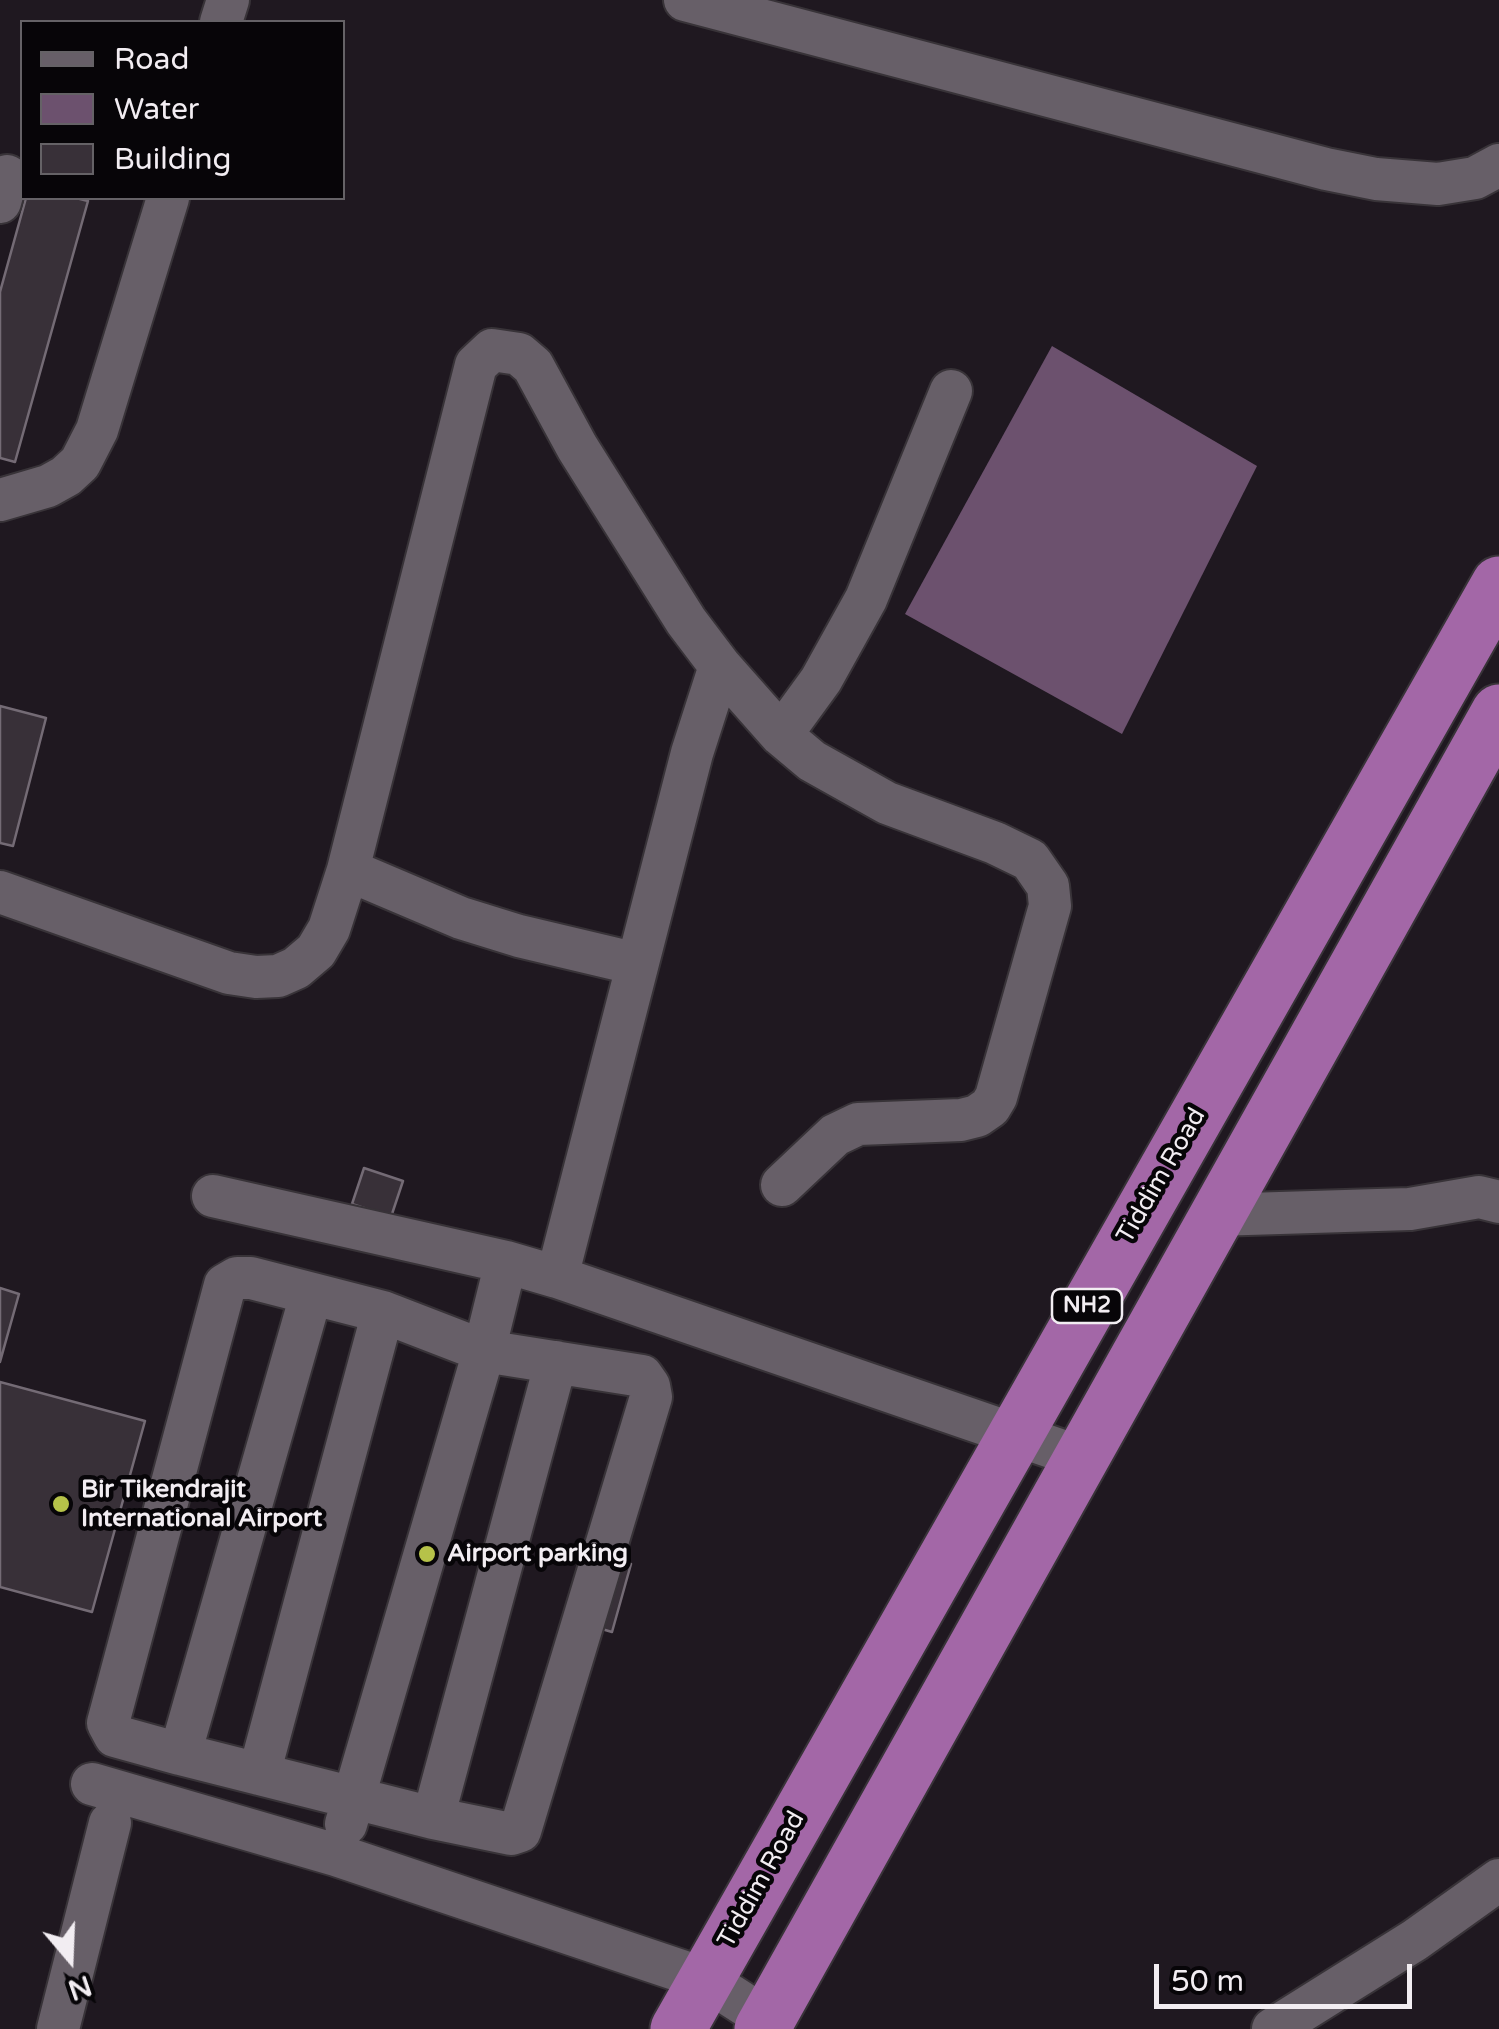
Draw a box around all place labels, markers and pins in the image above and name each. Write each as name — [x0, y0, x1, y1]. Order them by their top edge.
place label: Bir Tikendrajit International Airport — [81, 1475, 322, 1534]
marker: Bir Tikendrajit International Airport — [50, 1493, 72, 1515]
place label: Airport parking — [447, 1539, 628, 1569]
marker: Airport parking — [416, 1543, 438, 1565]

